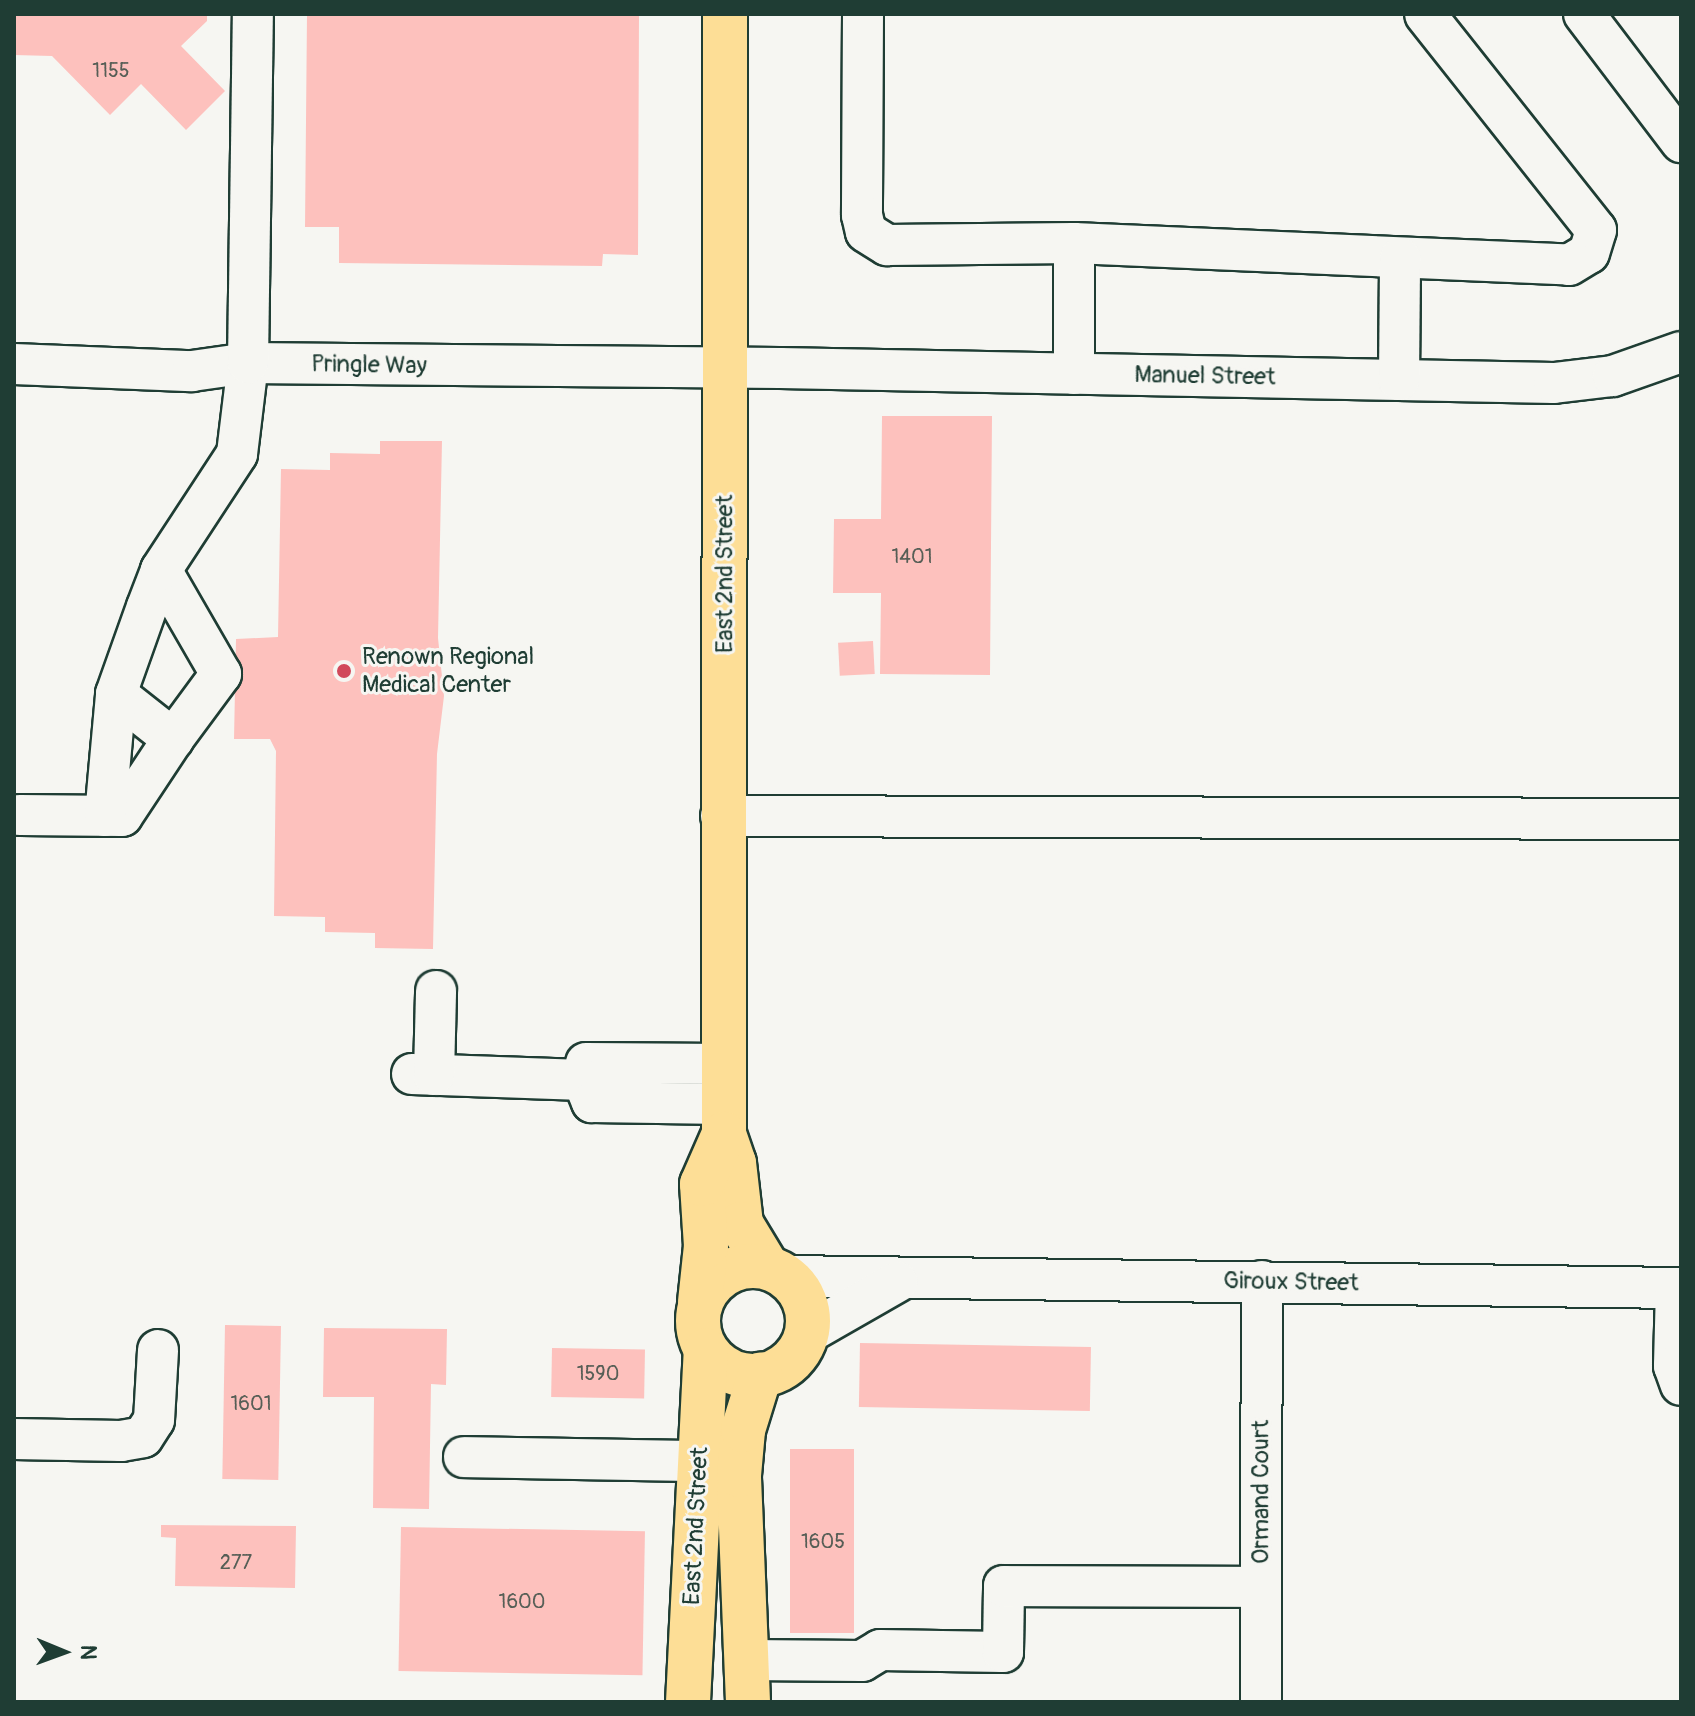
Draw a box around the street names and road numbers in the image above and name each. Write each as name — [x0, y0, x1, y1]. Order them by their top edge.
street label: Pringle Way — [311, 350, 427, 380]
street label: Manuel Street — [1134, 360, 1276, 392]
street label: East 2nd Street — [711, 495, 739, 653]
street label: Giroux Street — [1223, 1266, 1359, 1298]
street label: Ormand Court — [1247, 1420, 1275, 1564]
street label: East 2nd Street — [677, 1446, 715, 1606]

